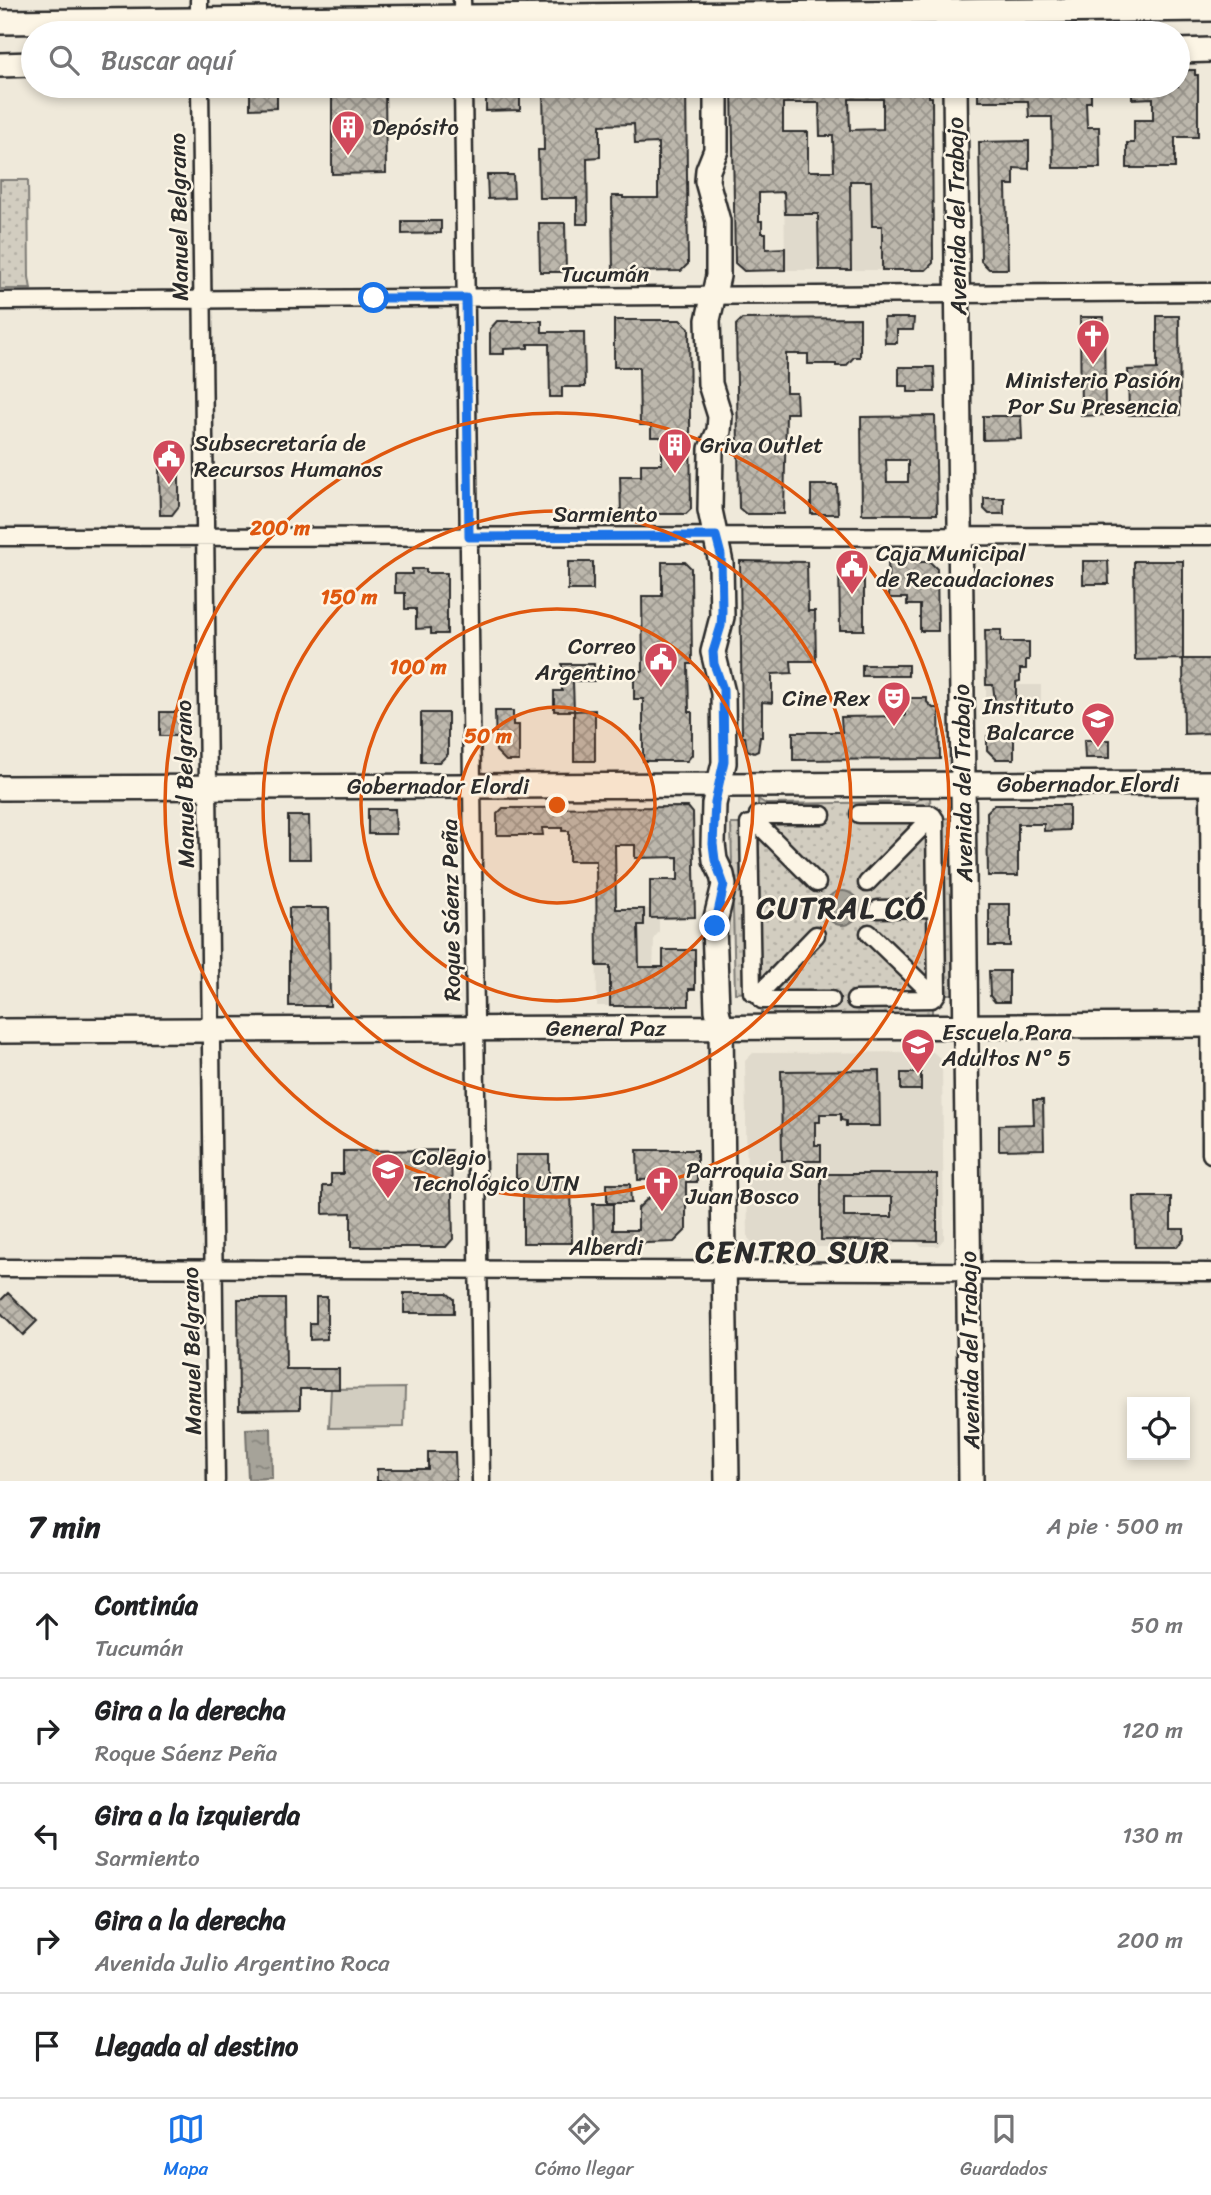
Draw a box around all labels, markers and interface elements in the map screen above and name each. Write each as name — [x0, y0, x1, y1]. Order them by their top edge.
search box — [21, 21, 1190, 98]
text: Buscar aquí — [101, 37, 234, 83]
icon: search — [45, 41, 83, 79]
place label: Depósito — [372, 107, 459, 148]
building icon: Depósito — [329, 108, 367, 157]
street label: Avenida del Trabajo — [935, 116, 979, 316]
street label: Manuel Belgrano — [157, 133, 201, 301]
street label: Tucumán — [561, 254, 650, 295]
route start — [358, 282, 389, 313]
church icon: Ministerio Pasión Por Su Presencia — [1074, 317, 1112, 366]
place label: Ministerio Pasión Por Su Presencia — [1006, 360, 1181, 427]
place label: Subsecretaría de Recursos Humanos — [194, 423, 383, 490]
place label: Griva Outlet — [700, 425, 823, 466]
building icon: Griva Outlet — [656, 426, 694, 475]
public building icon: Subsecretaría de Recursos Humanos — [150, 437, 188, 486]
street label: Sarmiento — [553, 494, 658, 535]
text: 200 m — [249, 509, 311, 547]
place label: Caja Municipal de Recaudaciones — [876, 533, 1054, 600]
public building icon: Caja Municipal de Recaudaciones — [833, 547, 871, 596]
text: 150 m — [321, 578, 378, 616]
place label: Correo Argentino — [534, 626, 636, 693]
public building icon: Correo Argentino — [642, 640, 680, 689]
text: 100 m — [389, 648, 447, 686]
place label: Cine Rex — [782, 678, 870, 719]
theatre icon: Cine Rex — [875, 679, 913, 728]
street label: Avenida del Trabajo — [941, 683, 985, 883]
place label: Instituto Balcarce — [981, 686, 1074, 753]
street label: Manuel Belgrano — [163, 700, 207, 868]
school or university icon: Instituto Balcarce — [1079, 700, 1117, 749]
text: 50 m — [464, 717, 513, 755]
street label: Gobernador Elordi — [997, 764, 1180, 805]
street label: Gobernador Elordi — [347, 766, 530, 807]
centre of rings — [545, 793, 569, 817]
street label: Roque Sáenz Peña — [429, 818, 473, 1002]
district label: CUTRAL CÓ — [756, 881, 927, 935]
route end — [699, 910, 730, 941]
street label: General Paz — [546, 1008, 667, 1049]
place label: Escuela Para Adultos N° 5 — [941, 1012, 1072, 1079]
school or university icon: Escuela Para Adultos N° 5 — [899, 1026, 937, 1075]
place label: Colegio Tecnológico UTN — [412, 1137, 580, 1204]
place label: Parroquia San Juan Bosco — [685, 1150, 828, 1217]
school or university icon: Colegio Tecnológico UTN — [369, 1151, 407, 1200]
church icon: Parroquia San Juan Bosco — [643, 1164, 681, 1213]
district label: CENTRO SUR — [694, 1225, 891, 1279]
street label: Alberdi — [568, 1227, 643, 1268]
street label: Avenida del Trabajo — [948, 1250, 992, 1450]
street label: Manuel Belgrano — [170, 1267, 214, 1435]
map controls — [1127, 1397, 1190, 1460]
button: locate — [1127, 1397, 1190, 1460]
text: 7 min — [28, 1500, 100, 1554]
text: A pie · 500 m — [1047, 1506, 1183, 1547]
text: Continúa — [95, 1582, 198, 1628]
text: 50 m — [1131, 1605, 1183, 1646]
icon: ahead — [28, 1607, 66, 1645]
text: Tucumán — [95, 1628, 184, 1669]
text: Gira a la derecha — [95, 1687, 286, 1733]
text: 120 m — [1122, 1710, 1183, 1751]
icon: right — [28, 1712, 66, 1750]
text: Roque Sáenz Peña — [95, 1733, 277, 1774]
text: Gira a la izquierda — [95, 1792, 300, 1838]
text: 130 m — [1122, 1815, 1183, 1856]
icon: left — [28, 1817, 66, 1855]
text: Sarmiento — [95, 1838, 200, 1879]
text: Gira a la derecha — [95, 1897, 286, 1943]
text: 200 m — [1117, 1920, 1183, 1961]
icon: right — [28, 1922, 66, 1960]
text: Avenida Julio Argentino Roca — [95, 1943, 390, 1984]
text: Llegada al destino — [95, 2023, 298, 2069]
icon: arrive — [28, 2027, 66, 2065]
tab: Mapa — [163, 2110, 208, 2185]
tab: Cómo llegar — [535, 2110, 633, 2185]
tab: Guardados — [960, 2110, 1048, 2185]

